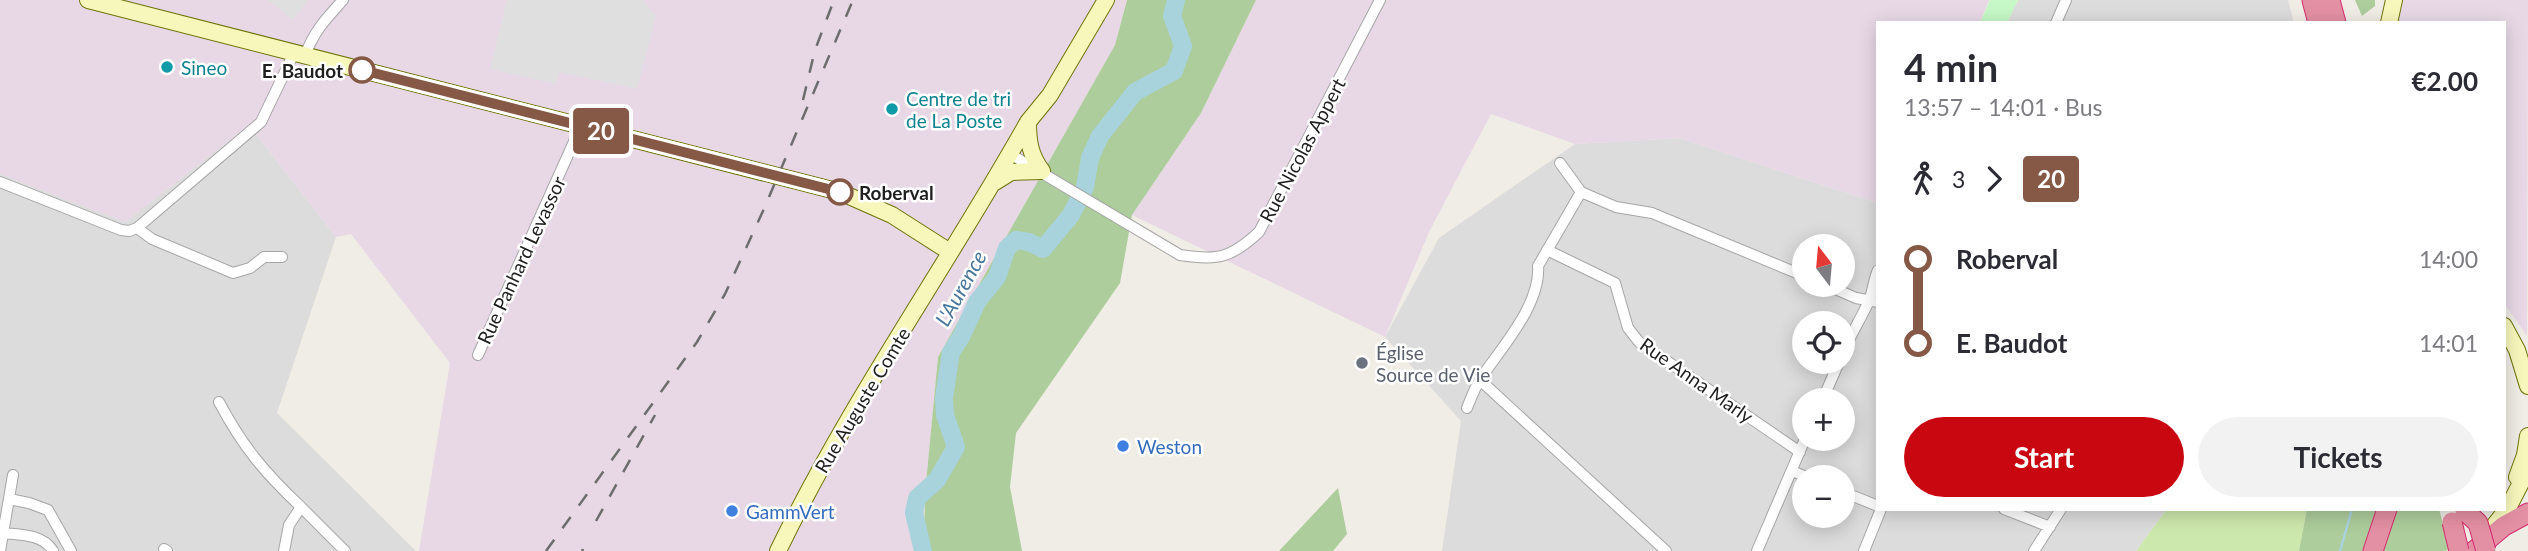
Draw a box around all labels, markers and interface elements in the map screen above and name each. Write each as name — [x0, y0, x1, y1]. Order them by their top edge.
text: 4 min — [1904, 44, 1998, 90]
place label: Sineo — [181, 56, 227, 79]
marker: E. Baudot — [349, 57, 375, 83]
marker: Sineo — [159, 59, 175, 75]
place label: E. Baudot — [262, 59, 343, 82]
text: €2.00 — [2412, 65, 2478, 97]
street label: Rue Nicolas Appert — [1254, 74, 1350, 226]
place label: Centre de tri de La Poste — [906, 87, 1011, 132]
text: 13:57 – 14:01 · Bus — [1904, 93, 2103, 121]
marker: Centre de tri de La Poste — [884, 101, 900, 117]
line badge: 20 — [570, 108, 632, 154]
text: 20 — [587, 116, 615, 145]
icon: walk — [1904, 160, 1942, 198]
icon: forward — [1975, 160, 2013, 198]
text: 20 — [2037, 164, 2065, 193]
text: 3 — [1952, 165, 1965, 193]
street label: Rue Panhard Levassor — [472, 172, 570, 347]
marker: Roberval — [827, 179, 853, 205]
place label: Roberval — [859, 181, 934, 204]
north arrow — [1792, 234, 1855, 298]
map controls — [1792, 234, 1855, 528]
text: Roberval — [1956, 243, 2058, 275]
text: 14:00 — [2419, 245, 2478, 273]
water label: L'Aurence — [929, 246, 991, 330]
button: locate — [1792, 311, 1855, 374]
street label: Rue Auguste Comte — [810, 323, 914, 477]
text: E. Baudot — [1956, 327, 2067, 359]
text: 14:01 — [2419, 329, 2478, 357]
street label: Rue Anna Marly — [1636, 333, 1758, 428]
place label: Église Source de Vie — [1376, 341, 1490, 386]
marker: Église Source de Vie — [1354, 355, 1370, 371]
button: + — [1792, 388, 1855, 451]
button: Start — [1904, 417, 2184, 497]
button: Tickets — [2198, 417, 2478, 497]
place label: Weston — [1137, 435, 1202, 458]
marker: Weston — [1115, 438, 1131, 454]
button: − — [1792, 465, 1855, 528]
place label: GammVert — [746, 500, 835, 523]
marker: GammVert — [724, 503, 740, 519]

